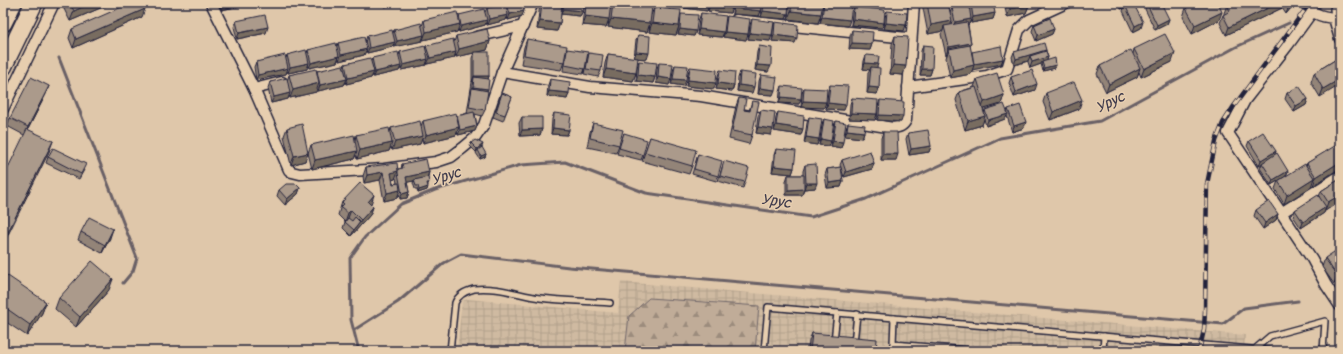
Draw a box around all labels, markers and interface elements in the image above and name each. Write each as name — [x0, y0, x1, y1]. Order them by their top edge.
water label: Урус — [1093, 87, 1129, 118]
water label: Урус — [429, 163, 465, 190]
water label: Урус — [760, 190, 794, 213]

